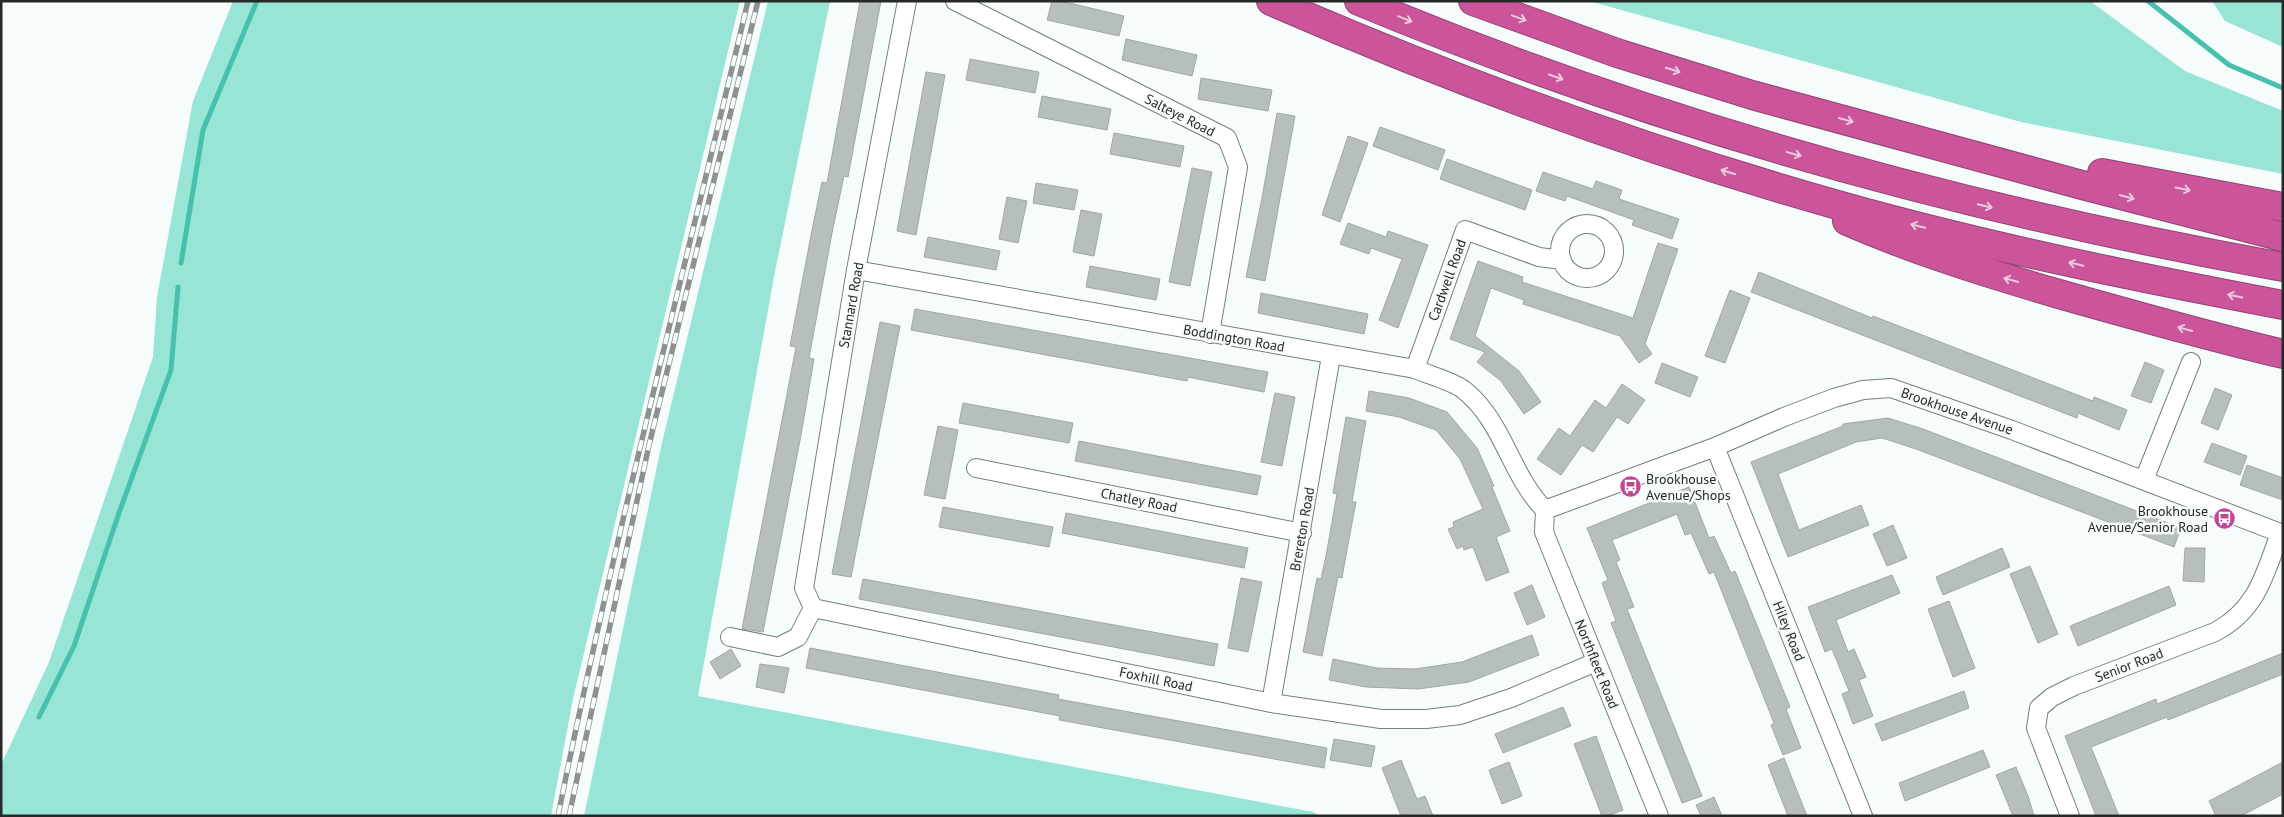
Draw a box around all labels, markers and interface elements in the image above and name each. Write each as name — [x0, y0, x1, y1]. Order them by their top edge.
one-way arrow — [1510, 14, 1526, 23]
one-way arrow — [1397, 15, 1412, 25]
one-way arrow — [1664, 66, 1680, 76]
one-way arrow — [1548, 73, 1564, 83]
street label: Salteye Road — [1142, 90, 1218, 140]
one-way arrow — [1837, 115, 1853, 125]
one-way arrow — [1786, 149, 1802, 159]
one-way arrow — [1720, 167, 1736, 176]
one-way arrow — [2174, 184, 2190, 194]
one-way arrow — [2119, 193, 2135, 202]
one-way arrow — [1977, 201, 1993, 211]
one-way arrow — [1910, 220, 1926, 230]
street label: Cardwell Road — [1424, 237, 1470, 323]
one-way arrow — [2068, 259, 2084, 268]
street label: Stannard Road — [835, 261, 867, 349]
one-way arrow — [2004, 274, 2020, 284]
one-way arrow — [2227, 291, 2243, 301]
street label: Boddington Road — [1182, 320, 1286, 356]
one-way arrow — [2177, 324, 2193, 333]
street label: Brookhouse Avenue — [1899, 383, 2015, 439]
place label: Brookhouse Avenue/Shops — [1646, 470, 1731, 504]
bus stop icon: Brookhouse Avenue/Shops — [1618, 475, 1642, 499]
street label: Chatley Road — [1099, 484, 1179, 516]
street label: Brereton Road — [1286, 486, 1318, 572]
place label: Brookhouse Avenue/Senior Road — [2088, 502, 2208, 536]
bus stop icon: Brookhouse Avenue/Senior Road — [2212, 507, 2236, 531]
street label: Hiley Road — [1769, 598, 1809, 664]
street label: Northfleet Road — [1571, 617, 1623, 711]
street label: Senior Road — [2092, 644, 2166, 686]
street label: Foxhill Road — [1118, 662, 1194, 696]

